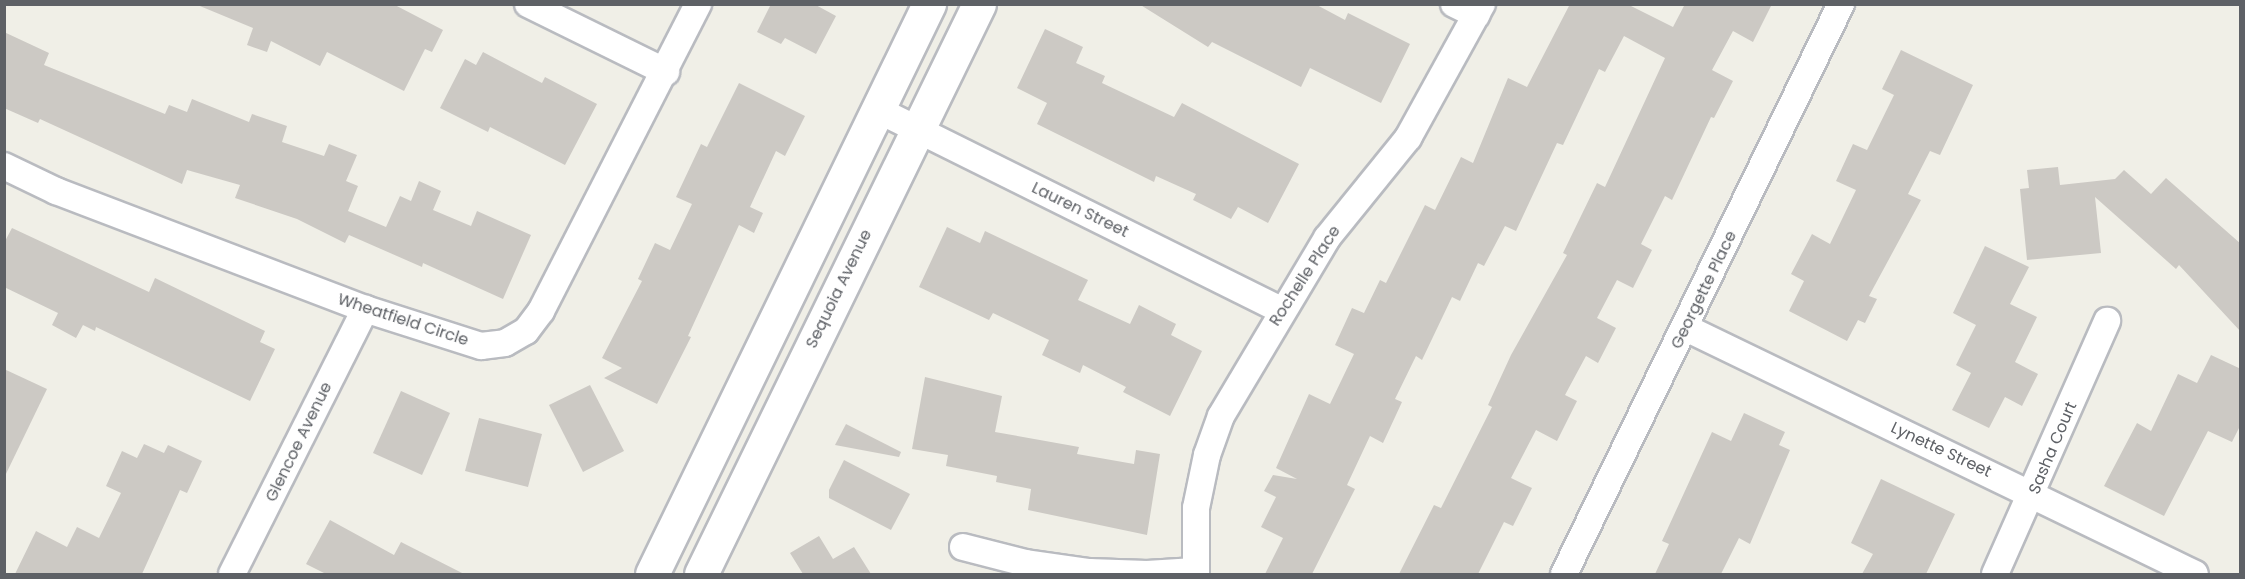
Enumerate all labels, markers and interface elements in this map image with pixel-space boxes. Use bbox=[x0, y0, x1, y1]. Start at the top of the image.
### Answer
street label: Lauren Street bbox=[1029, 178, 1131, 242]
street label: Rochelle Place bbox=[1265, 222, 1345, 330]
street label: Sequoia Avenue bbox=[802, 226, 876, 352]
street label: Georgette Place bbox=[1667, 228, 1741, 352]
street label: Wheatfield Circle bbox=[335, 290, 471, 350]
street label: Glencoe Avenue bbox=[262, 379, 336, 505]
street label: Sasha Court bbox=[2025, 399, 2081, 497]
street label: Lynette Street bbox=[1888, 418, 1994, 482]

